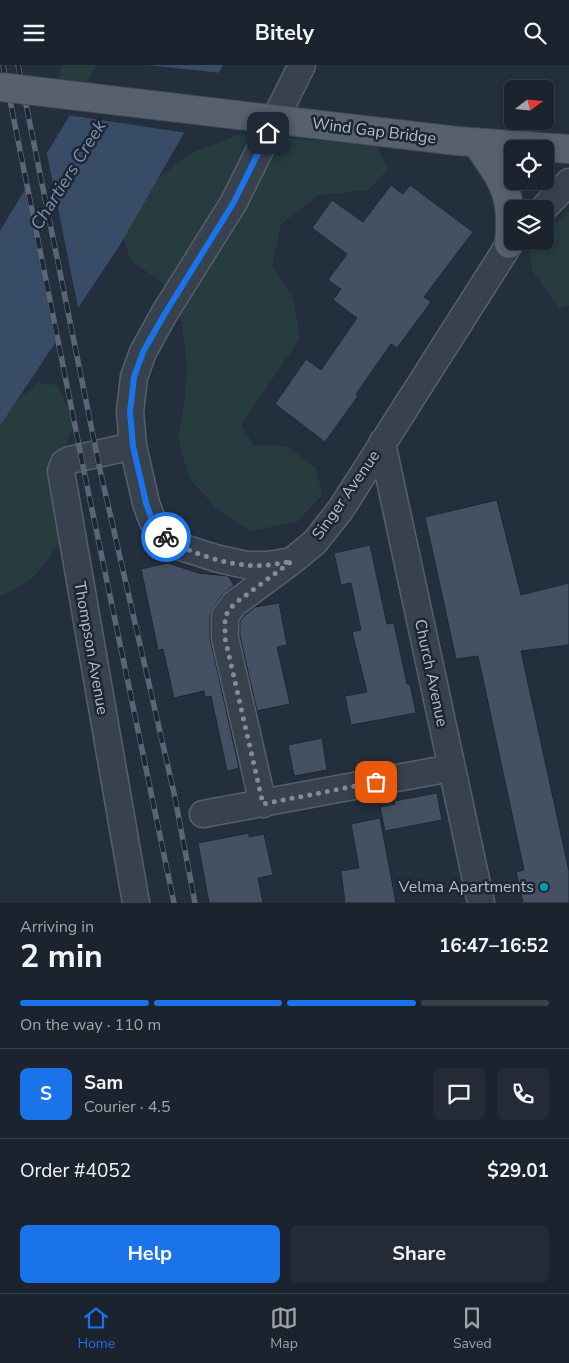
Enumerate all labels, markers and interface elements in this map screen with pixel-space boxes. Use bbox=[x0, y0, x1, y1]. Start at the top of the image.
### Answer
text: Bitely bbox=[255, 18, 314, 48]
icon: menu bbox=[20, 19, 48, 47]
icon: search bbox=[521, 19, 549, 47]
north arrow bbox=[504, 80, 554, 130]
map controls bbox=[504, 80, 554, 250]
pin bbox=[247, 112, 289, 154]
street label: Wind Gap Bridge bbox=[311, 112, 437, 150]
water label: Chartiers Creek bbox=[25, 115, 112, 234]
icon: home bbox=[254, 119, 282, 147]
button: locate bbox=[504, 140, 554, 190]
button: layers bbox=[504, 200, 554, 250]
street label: Singer Avenue bbox=[307, 446, 385, 544]
courier bbox=[141, 512, 191, 562]
icon: bike bbox=[152, 523, 180, 551]
street label: Thompson Avenue bbox=[68, 580, 114, 716]
street label: Church Avenue bbox=[409, 617, 453, 729]
pin bbox=[355, 761, 397, 803]
icon: bag bbox=[362, 768, 390, 796]
place label: Velma Apartments bbox=[398, 876, 534, 898]
marker: Velma Apartments bbox=[538, 881, 550, 893]
text: Arriving in bbox=[20, 916, 94, 938]
text: 16:47–16:52 bbox=[439, 933, 549, 959]
text: 2 min bbox=[20, 935, 103, 978]
text: On the way · 110 m bbox=[20, 1014, 161, 1036]
button: chat bbox=[433, 1068, 485, 1120]
button: phone bbox=[497, 1068, 549, 1120]
text: Sam bbox=[84, 1070, 123, 1096]
text: S bbox=[40, 1081, 52, 1107]
text: Courier · 4.5 bbox=[84, 1096, 170, 1118]
text: Order #4052 bbox=[20, 1158, 131, 1184]
text: $29.01 bbox=[487, 1158, 549, 1184]
button: Help bbox=[20, 1225, 280, 1283]
button: Share bbox=[290, 1225, 549, 1283]
tab: Home bbox=[77, 1304, 115, 1353]
tab: Map bbox=[270, 1304, 298, 1353]
tab: Saved bbox=[453, 1304, 492, 1353]

